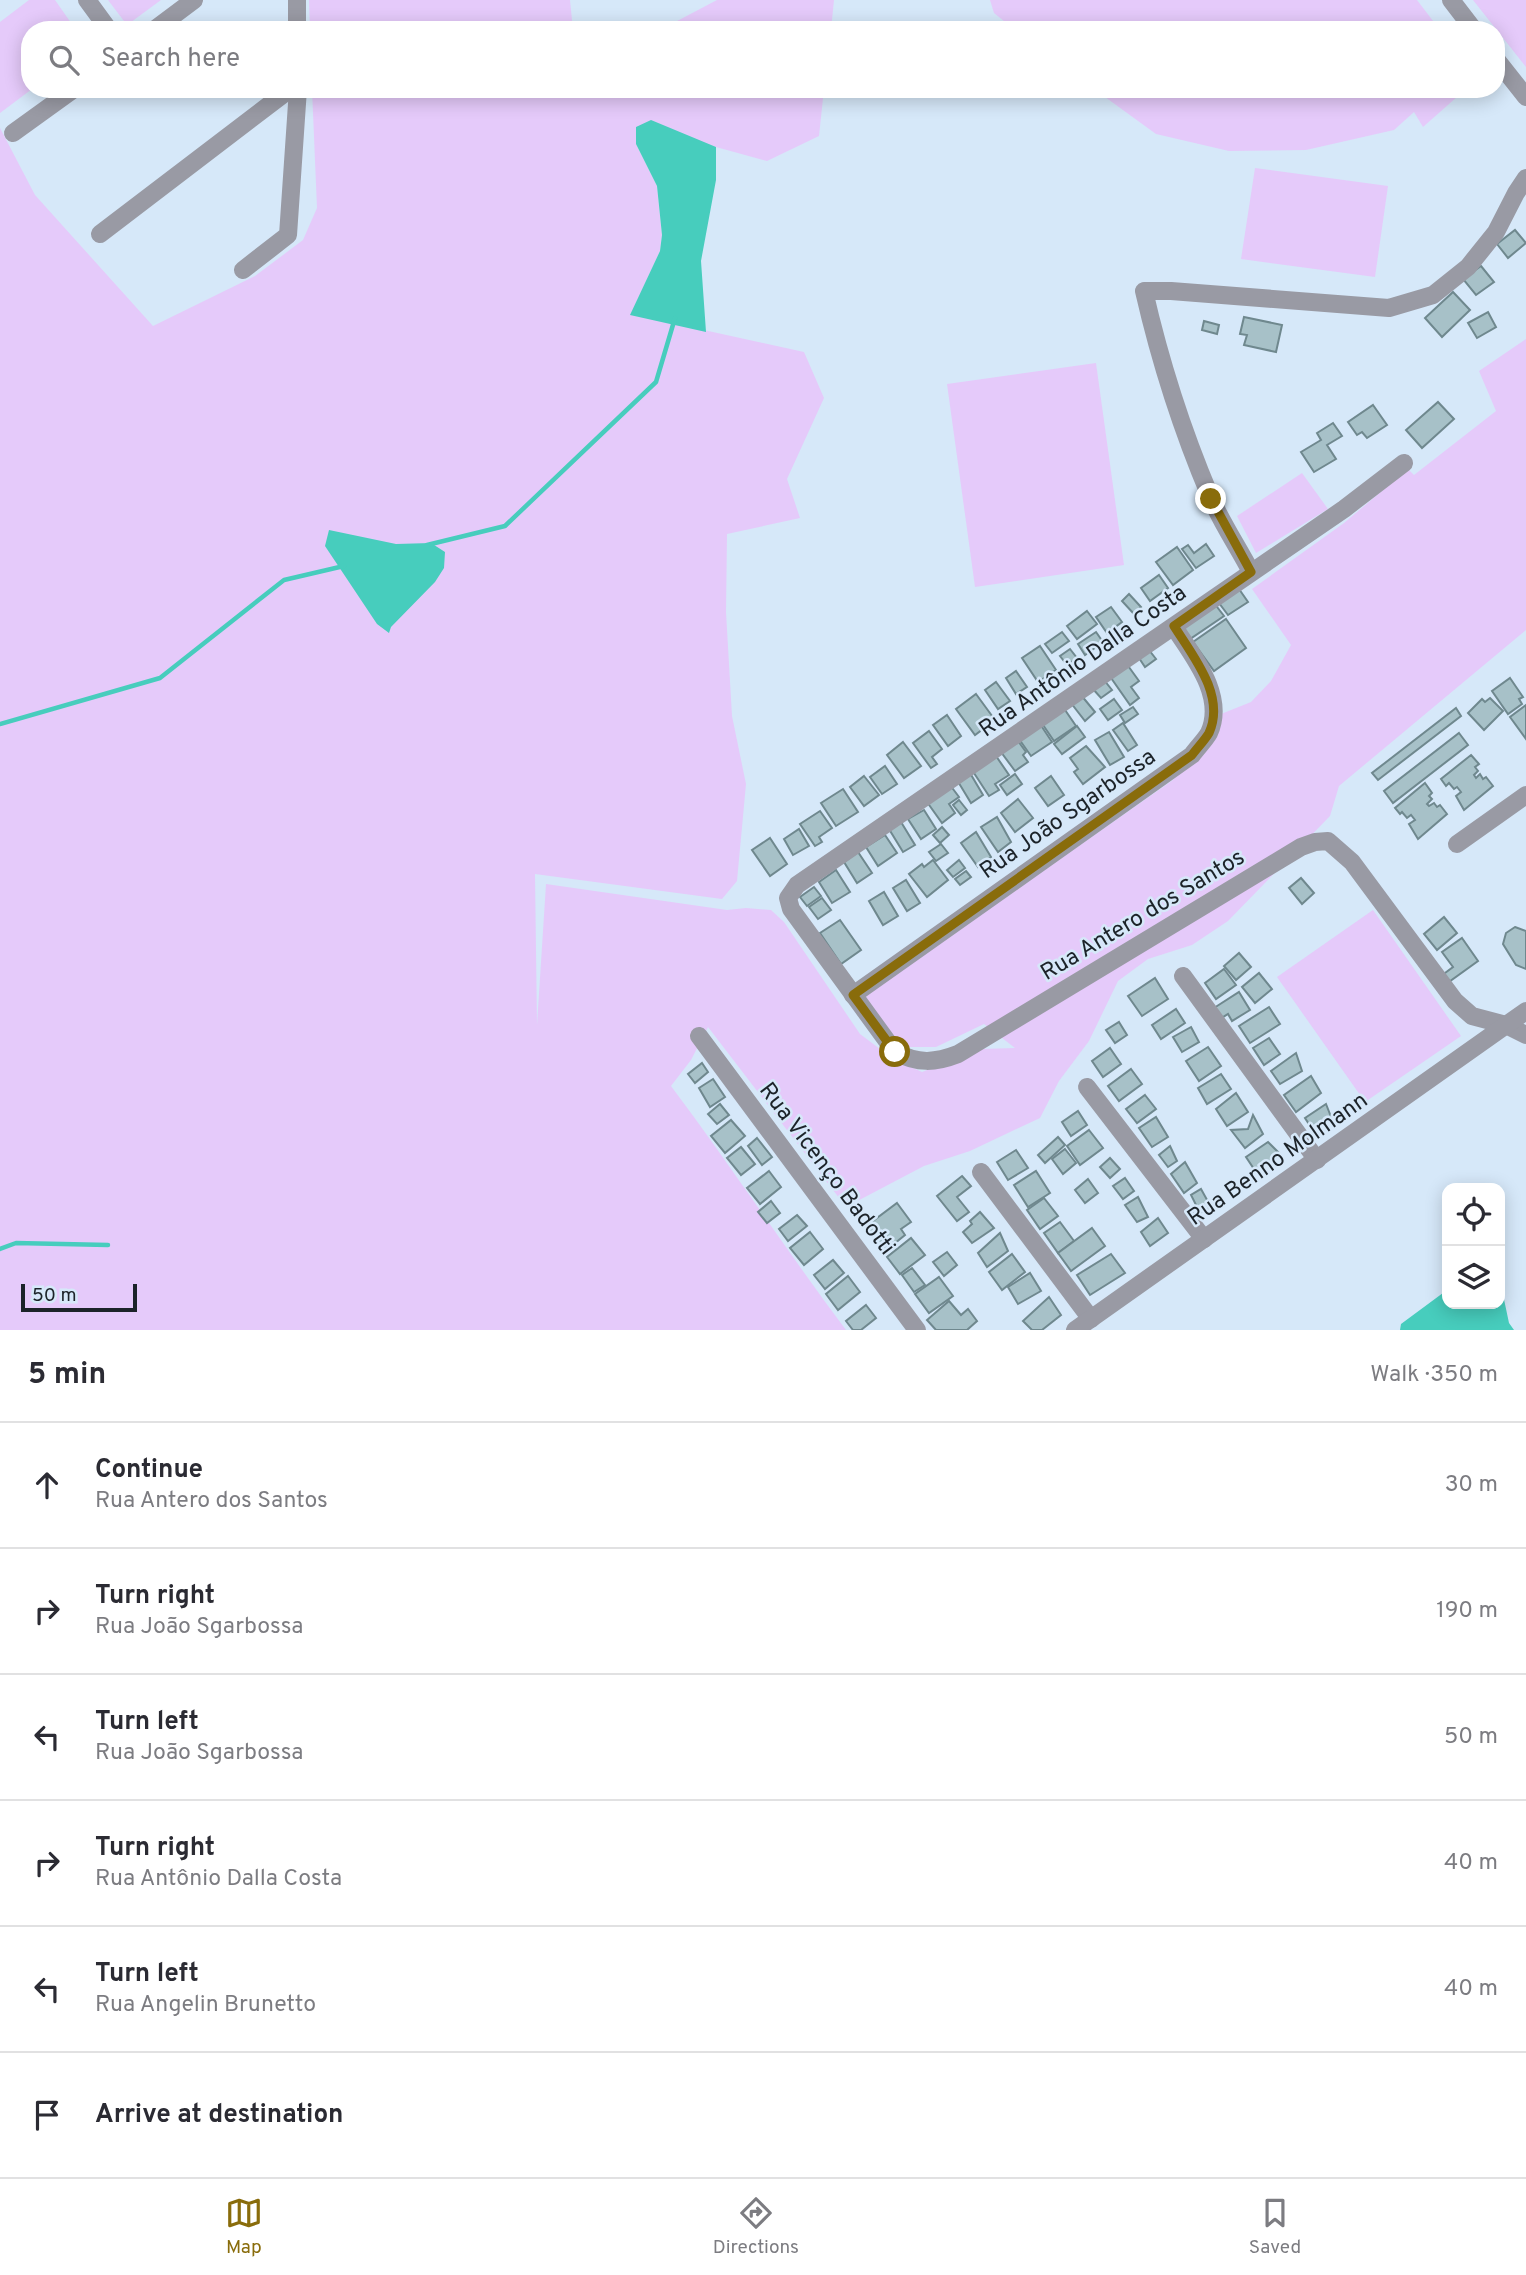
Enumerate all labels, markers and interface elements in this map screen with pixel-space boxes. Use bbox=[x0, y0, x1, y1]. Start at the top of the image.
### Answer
search box bbox=[21, 21, 1505, 98]
icon: search bbox=[45, 41, 83, 79]
text: Search here bbox=[101, 43, 240, 76]
route end bbox=[1195, 483, 1226, 514]
street label: Rua Antônio Dalla Costa bbox=[974, 579, 1193, 745]
street label: Rua João Sgarbossa bbox=[975, 743, 1162, 887]
street label: Rua Antero dos Santos bbox=[1036, 844, 1251, 989]
route start bbox=[879, 1036, 910, 1067]
street label: Rua Vicenço Badotti bbox=[752, 1077, 900, 1262]
street label: Rua Benno Molmann bbox=[1183, 1087, 1374, 1233]
map controls bbox=[1442, 1183, 1505, 1309]
button: locate bbox=[1442, 1183, 1505, 1246]
button: layers bbox=[1442, 1246, 1505, 1309]
scale bar bbox=[21, 1281, 136, 1313]
text: 50 m bbox=[32, 1284, 77, 1308]
text: 5 min bbox=[28, 1357, 106, 1394]
text: Walk · 350 m bbox=[1370, 1361, 1498, 1390]
text: Continue bbox=[95, 1454, 203, 1487]
icon: ahead bbox=[28, 1466, 66, 1504]
text: 30 m bbox=[1445, 1471, 1498, 1500]
text: Rua Antero dos Santos bbox=[95, 1487, 328, 1516]
text: Turn right bbox=[95, 1580, 215, 1613]
icon: right bbox=[28, 1592, 66, 1630]
text: 190 m bbox=[1436, 1597, 1498, 1626]
text: Rua João Sgarbossa bbox=[95, 1613, 303, 1642]
text: Turn left bbox=[95, 1706, 199, 1739]
icon: left bbox=[28, 1718, 66, 1756]
text: 50 m bbox=[1444, 1723, 1498, 1752]
text: Rua João Sgarbossa bbox=[95, 1739, 303, 1768]
text: Turn right bbox=[95, 1832, 215, 1865]
icon: right bbox=[28, 1844, 66, 1882]
text: 40 m bbox=[1444, 1849, 1498, 1878]
text: Rua Antônio Dalla Costa bbox=[95, 1865, 342, 1894]
text: Turn left bbox=[95, 1958, 199, 1991]
icon: left bbox=[28, 1970, 66, 2008]
text: 40 m bbox=[1444, 1975, 1498, 2004]
text: Rua Angelin Brunetto bbox=[95, 1991, 316, 2020]
icon: arrive bbox=[28, 2096, 66, 2134]
text: Arrive at destination bbox=[95, 2099, 343, 2132]
tab: Map bbox=[225, 2194, 263, 2260]
tab: Directions bbox=[713, 2194, 799, 2260]
tab: Saved bbox=[1249, 2194, 1301, 2260]

